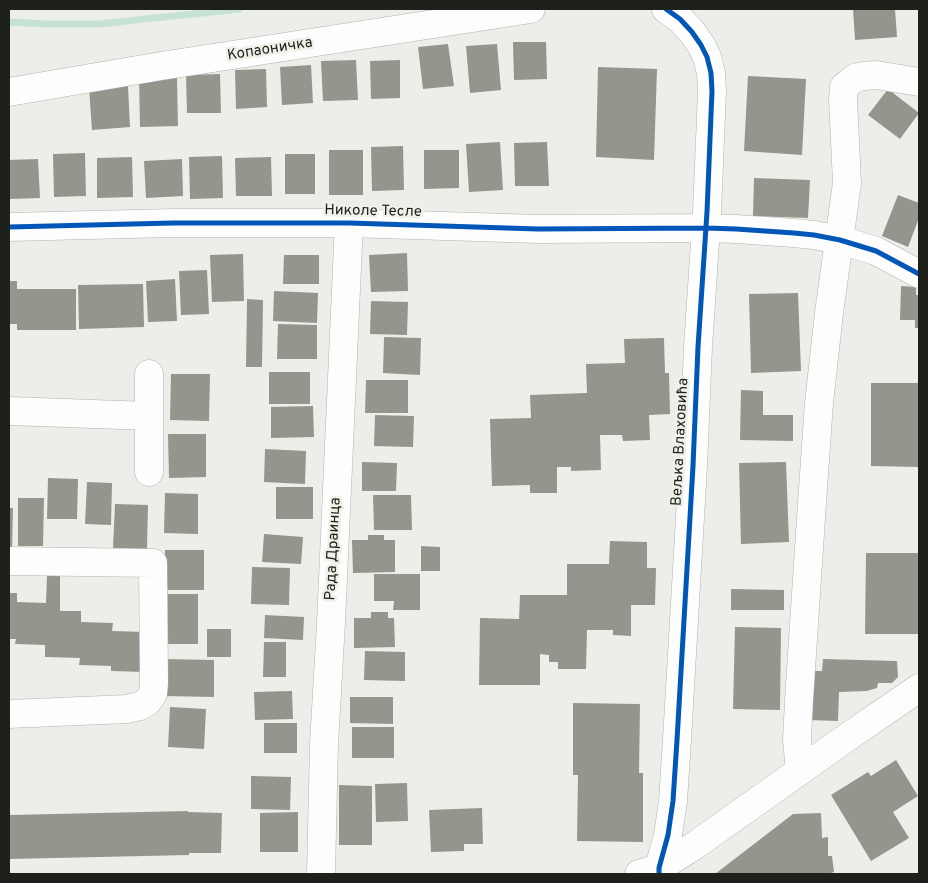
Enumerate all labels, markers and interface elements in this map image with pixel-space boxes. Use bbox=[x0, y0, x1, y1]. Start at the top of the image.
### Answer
street label: Копаоничка bbox=[226, 34, 314, 66]
street label: Николе Тесле bbox=[324, 202, 422, 222]
street label: Вељка Влаховића bbox=[669, 378, 693, 506]
street label: Рада Драинца bbox=[322, 497, 346, 601]

